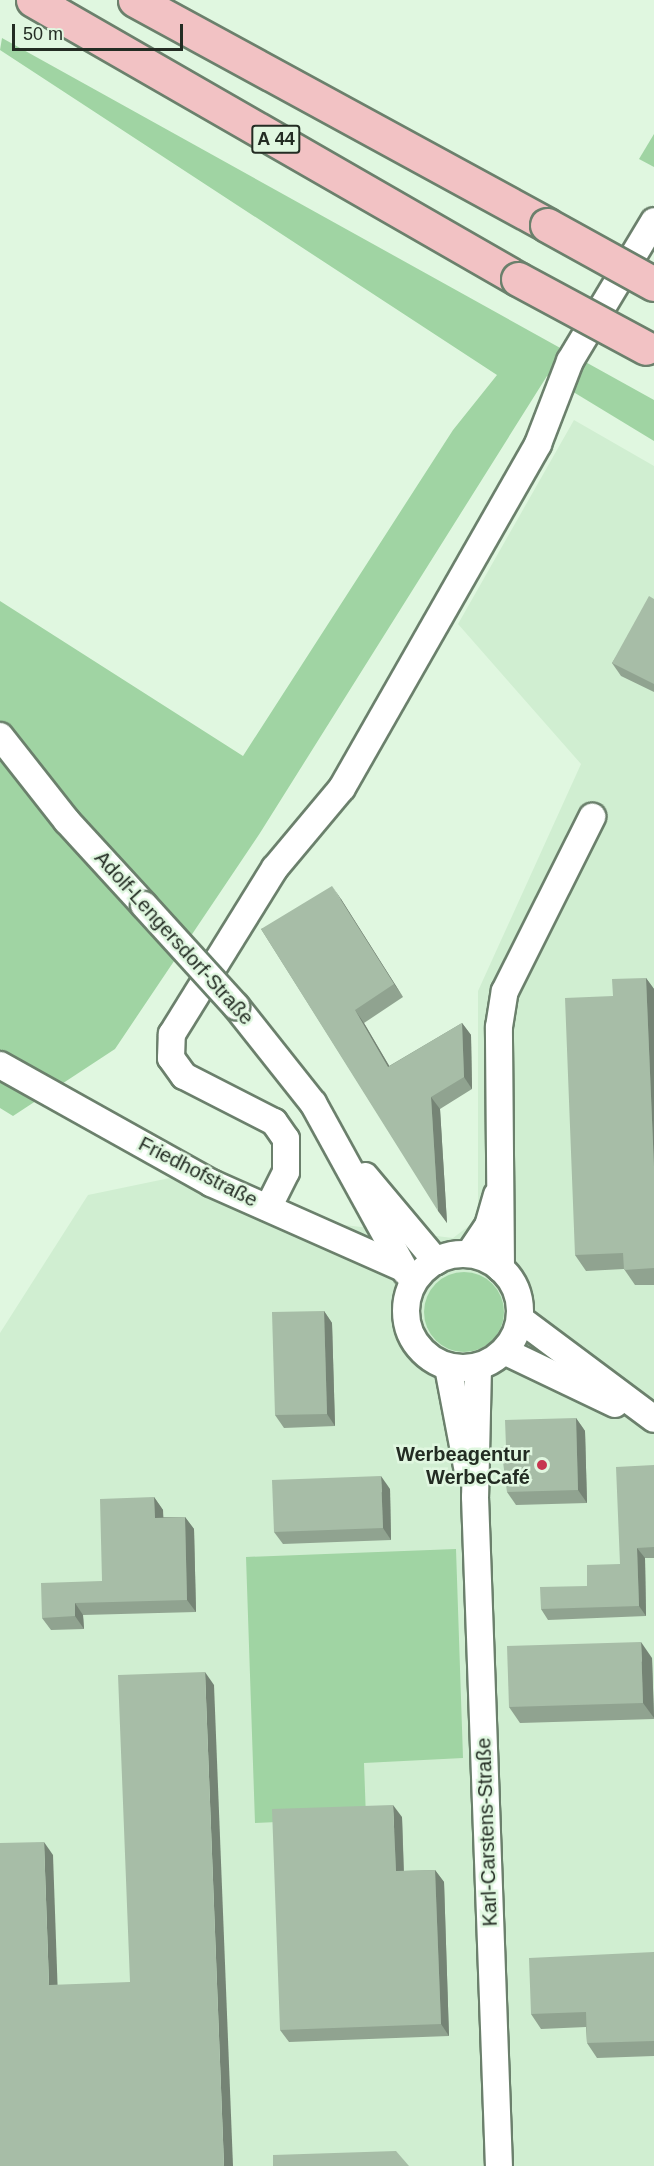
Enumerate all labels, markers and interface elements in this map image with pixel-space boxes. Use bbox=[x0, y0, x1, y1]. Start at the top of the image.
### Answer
scale bar bbox=[15, 12, 186, 50]
text: 50 m bbox=[23, 24, 63, 44]
road number: A 44 bbox=[250, 124, 302, 154]
street label: Adolf-Lengersdorf-Straße bbox=[90, 846, 258, 1030]
street label: Friedhofstraße bbox=[135, 1132, 261, 1212]
place label: Werbeagentur WerbeCafé bbox=[396, 1442, 530, 1489]
marker: Werbeagentur WerbeCafé bbox=[535, 1458, 549, 1472]
street label: Karl-Carstens-Straße bbox=[472, 1737, 502, 1927]

